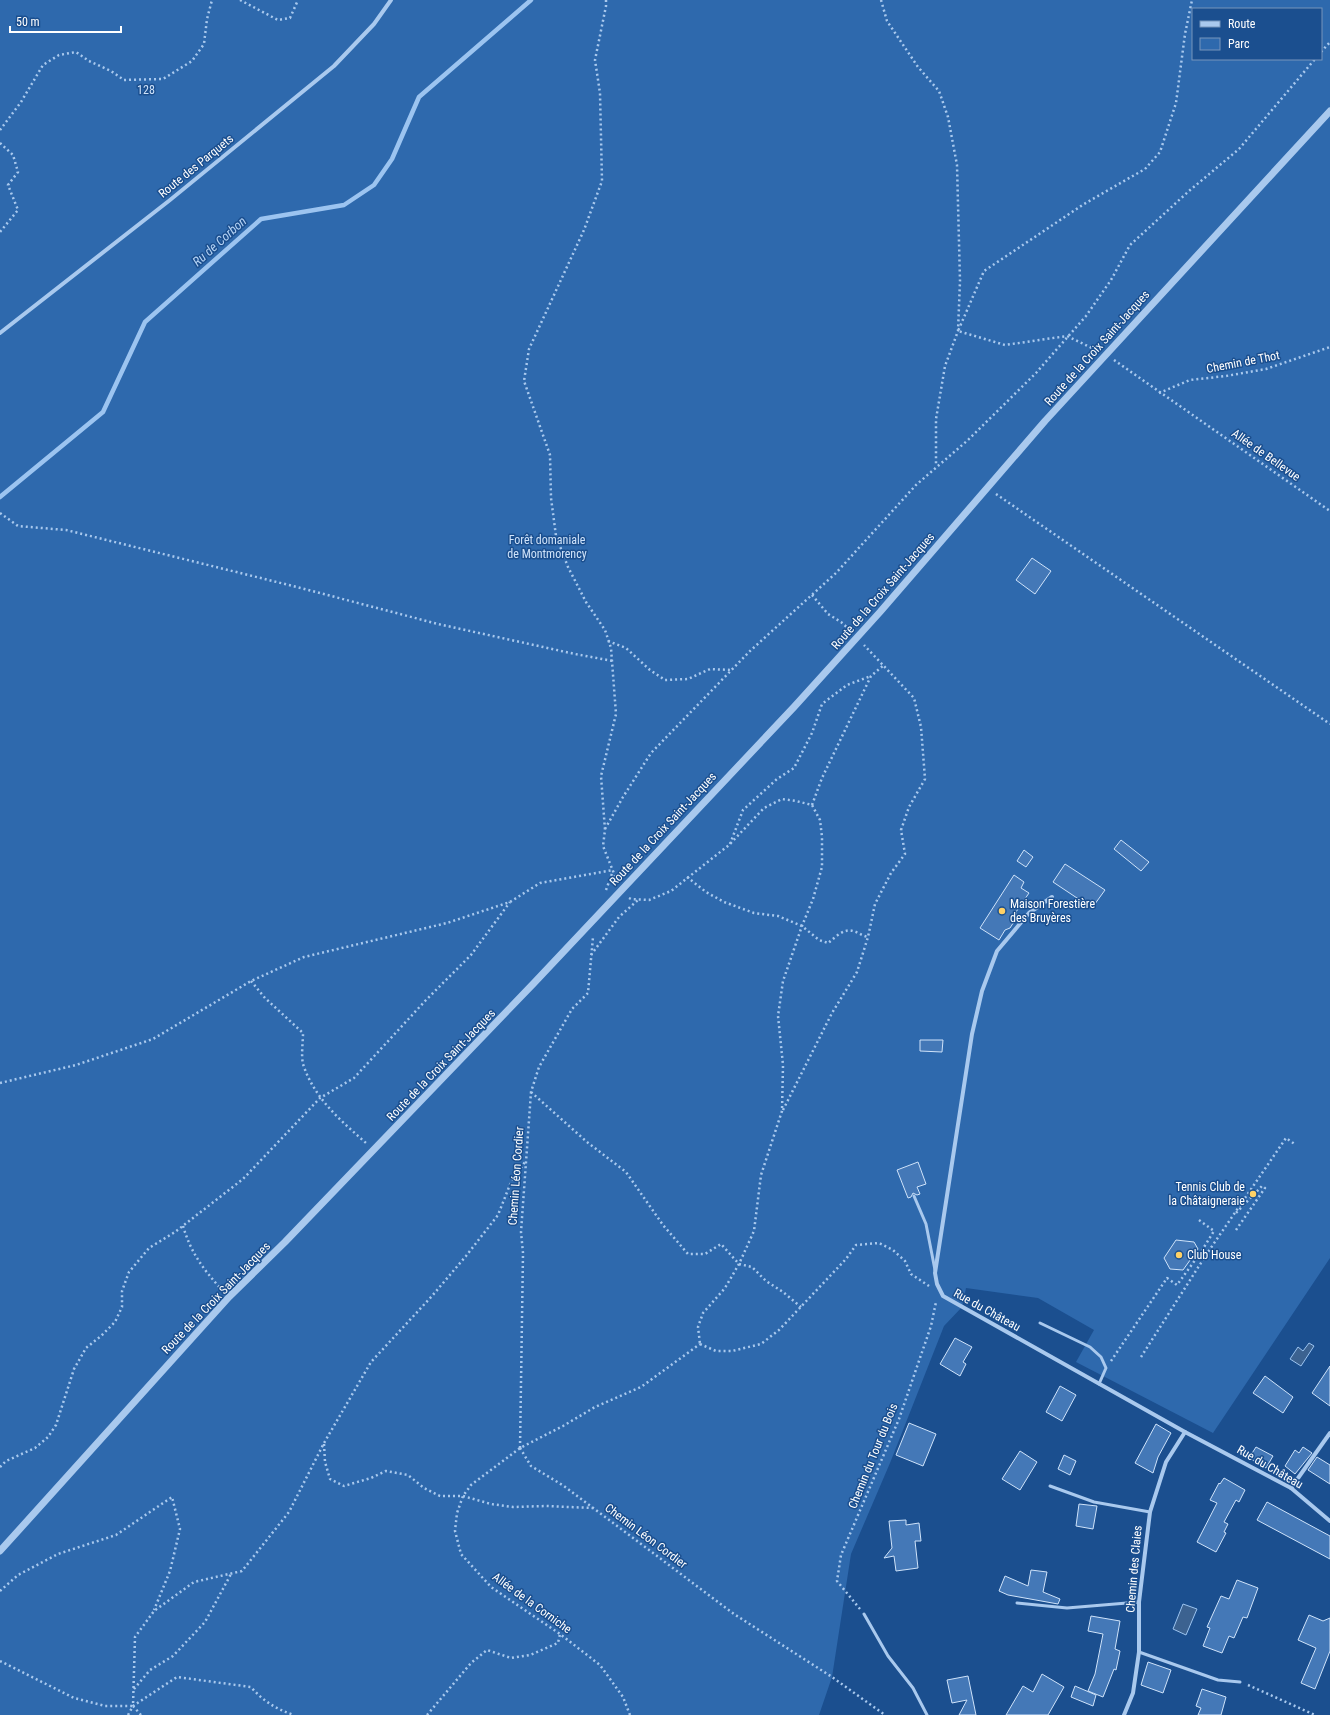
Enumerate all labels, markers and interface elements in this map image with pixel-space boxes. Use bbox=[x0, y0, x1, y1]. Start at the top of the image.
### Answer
scale bar bbox=[10, 8, 121, 34]
legend bbox=[1192, 8, 1322, 60]
text: 50 m bbox=[16, 15, 40, 29]
text: Route bbox=[1228, 17, 1256, 31]
text: Parc bbox=[1228, 37, 1250, 51]
park label: 128 bbox=[137, 83, 155, 97]
street label: Route des Parquets bbox=[156, 132, 236, 200]
water label: Ru de Corbon bbox=[189, 213, 249, 269]
street label: Route de la Croix Saint-Jacques bbox=[1042, 288, 1152, 408]
street label: Chemin de Thot bbox=[1205, 348, 1281, 376]
street label: Allée de Bellevue bbox=[1229, 426, 1303, 484]
street label: Route de la Croix Saint-Jacques bbox=[829, 530, 937, 652]
park label: Forêt domaniale de Montmorency bbox=[507, 533, 587, 561]
street label: Route de la Croix Saint-Jacques bbox=[607, 769, 719, 889]
place label: Maison Forestière des Bruyères bbox=[1010, 897, 1095, 925]
marker: Maison Forestière des Bruyères bbox=[997, 906, 1007, 916]
street label: Route de la Croix Saint-Jacques bbox=[384, 1006, 498, 1124]
street label: Chemin Léon Cordier bbox=[506, 1126, 526, 1226]
place label: Tennis Club de la Châtaigneraie bbox=[1168, 1180, 1245, 1208]
marker: Tennis Club de la Châtaigneraie bbox=[1248, 1189, 1258, 1199]
street label: Route de la Croix Saint-Jacques bbox=[159, 1239, 273, 1357]
place label: Club House bbox=[1187, 1248, 1242, 1262]
marker: Club House bbox=[1174, 1250, 1184, 1260]
street label: Rue du Château bbox=[951, 1286, 1023, 1334]
street label: Chemin du Tour du Bois bbox=[846, 1401, 900, 1511]
street label: Rue du Château bbox=[1234, 1442, 1306, 1492]
street label: Chemin Léon Cordier bbox=[602, 1501, 690, 1572]
street label: Chemin des Claies bbox=[1123, 1525, 1145, 1613]
street label: Allée de la Corniche bbox=[490, 1570, 574, 1637]

